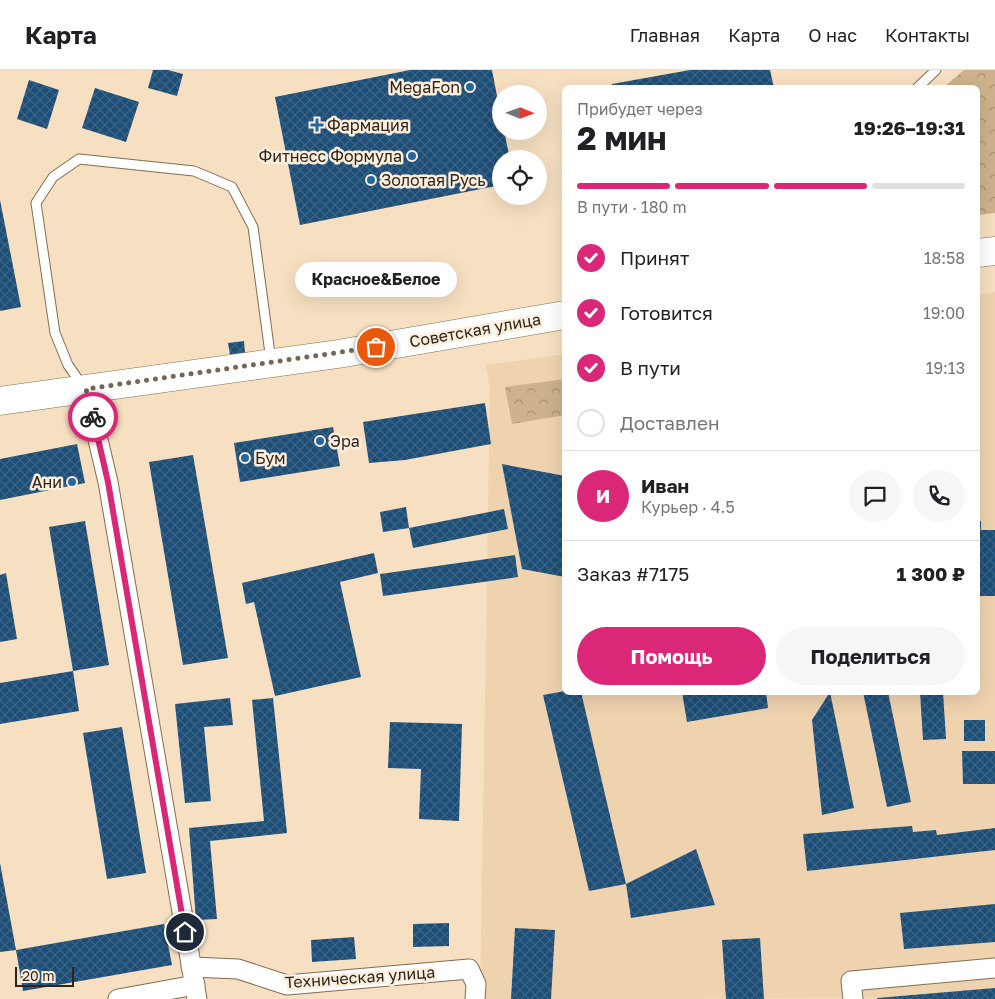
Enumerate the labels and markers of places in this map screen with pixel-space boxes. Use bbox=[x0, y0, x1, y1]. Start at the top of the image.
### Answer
place label: MegaFon bbox=[389, 77, 460, 97]
marker: MegaFon bbox=[464, 81, 476, 93]
place label: Фармация bbox=[327, 115, 409, 135]
marker: Фармация bbox=[311, 119, 323, 131]
place label: Фитнесс Формула bbox=[258, 146, 402, 166]
marker: Фитнесс Формула bbox=[406, 150, 418, 162]
place label: Золотая Русь bbox=[381, 170, 486, 190]
marker: Золотая Русь bbox=[365, 174, 377, 186]
callout: Красное&Белое bbox=[295, 262, 457, 297]
pin bbox=[355, 326, 397, 368]
place label: Эра bbox=[330, 431, 360, 451]
marker: Эра bbox=[314, 435, 326, 447]
place label: Бум bbox=[255, 448, 286, 468]
marker: Бум bbox=[239, 452, 251, 464]
place label: Ани bbox=[32, 472, 62, 492]
marker: Ани bbox=[66, 476, 78, 488]
pin bbox=[164, 911, 206, 953]

